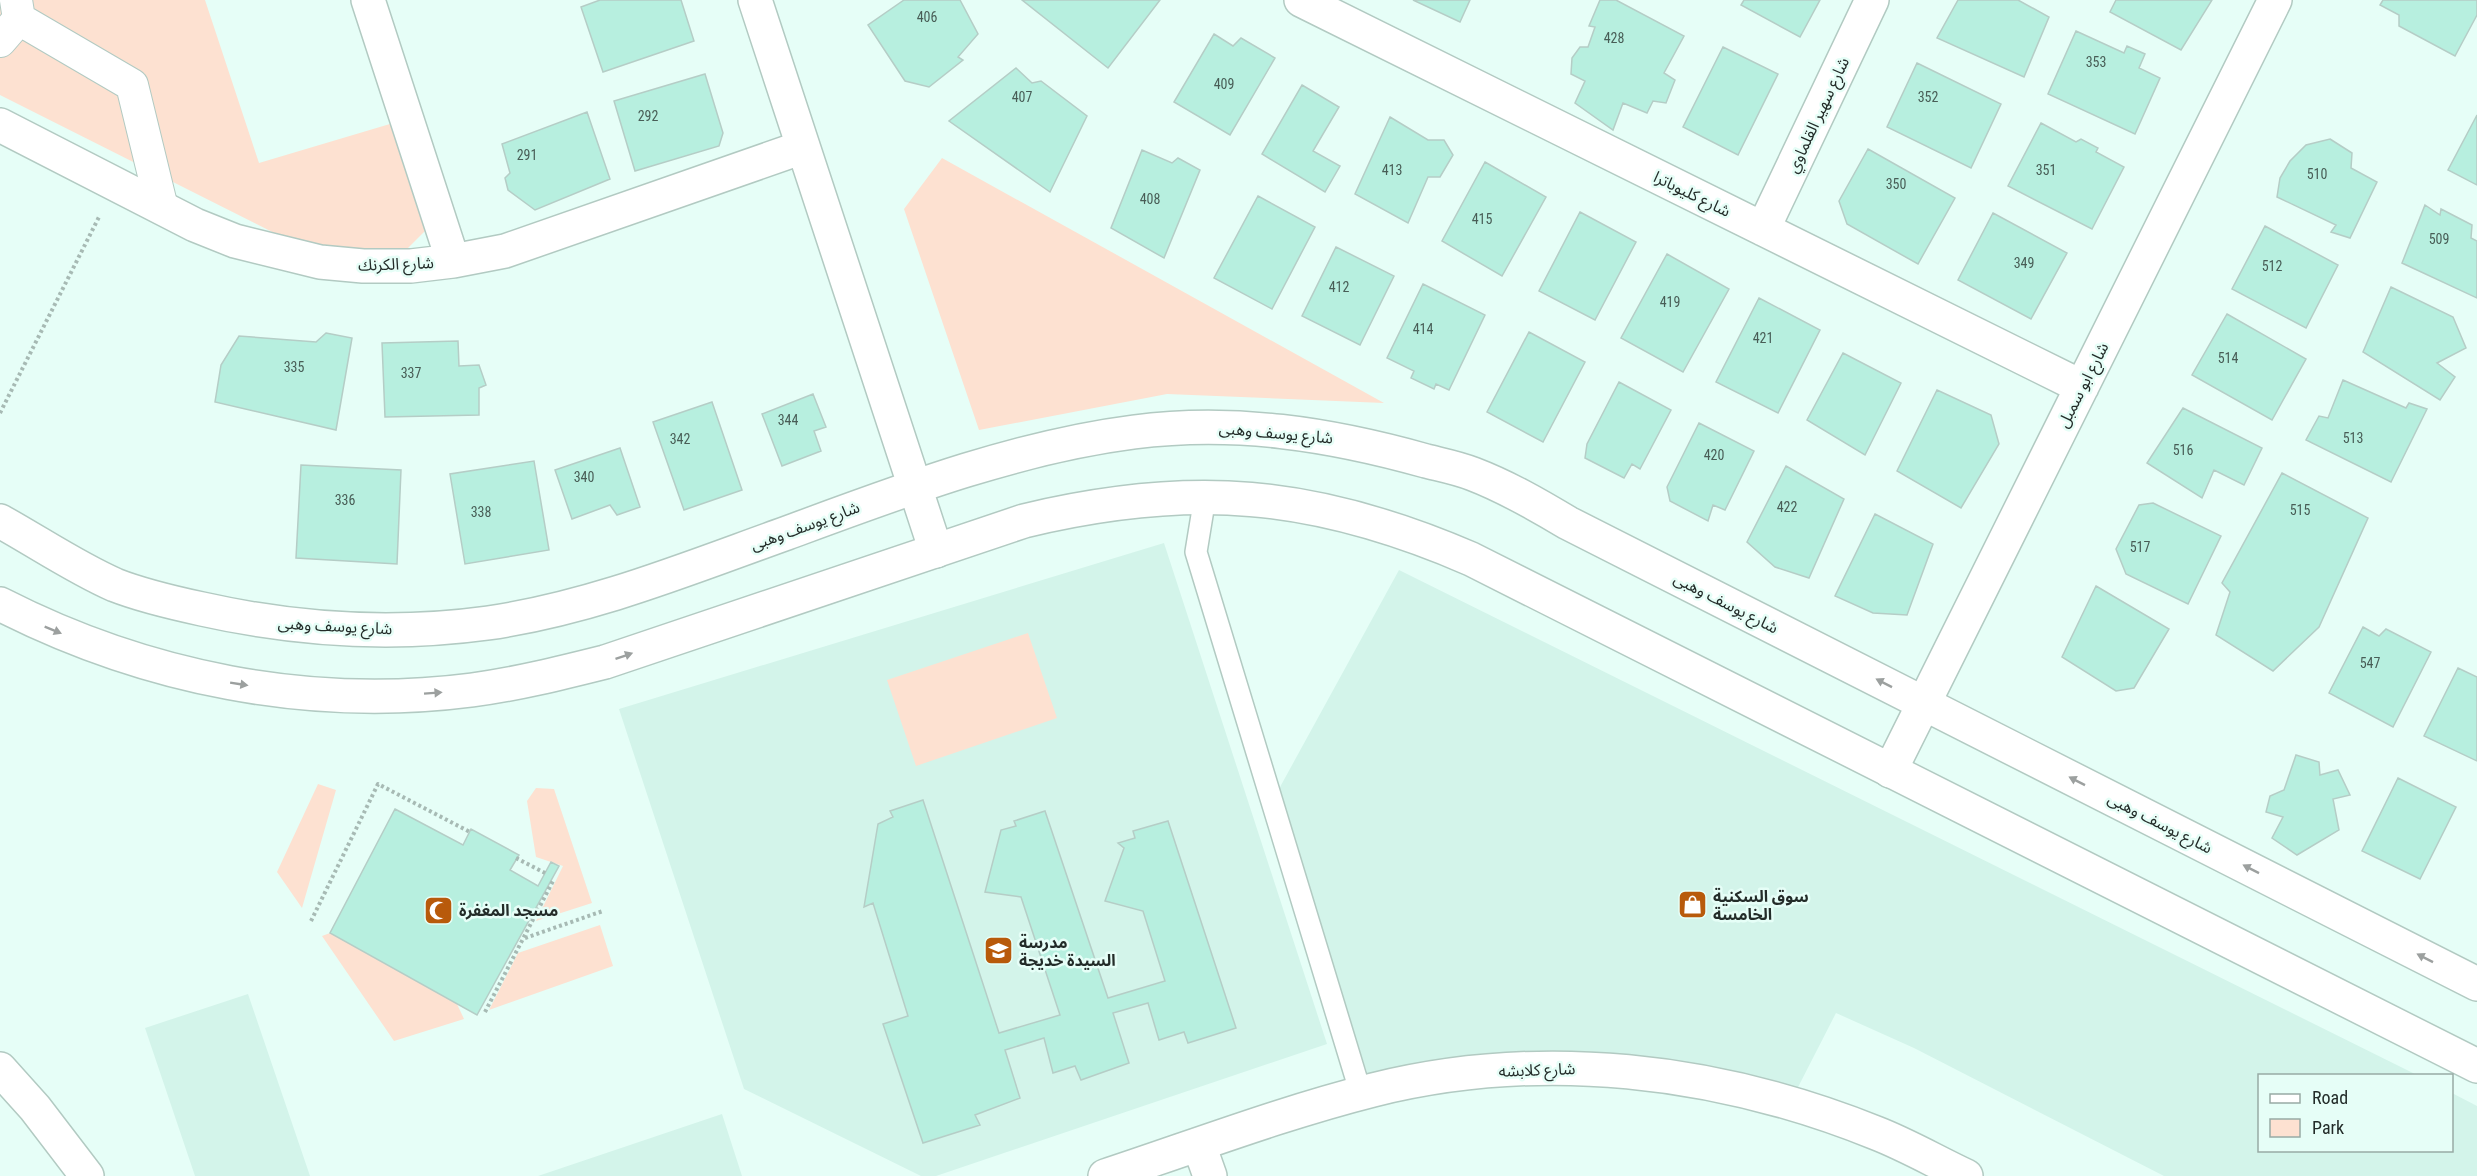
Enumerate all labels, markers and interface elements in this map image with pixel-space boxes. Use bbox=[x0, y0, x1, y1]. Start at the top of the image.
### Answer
house number: 406 bbox=[917, 9, 937, 25]
house number: 428 bbox=[1604, 30, 1624, 46]
street label: شارع سهير القلماوي bbox=[1783, 54, 1856, 177]
house number: 353 bbox=[2086, 54, 2106, 70]
house number: 409 bbox=[1214, 76, 1234, 92]
house number: 407 bbox=[1012, 89, 1032, 105]
house number: 352 bbox=[1918, 89, 1938, 105]
house number: 292 bbox=[638, 108, 658, 124]
house number: 291 bbox=[517, 147, 537, 163]
house number: 413 bbox=[1382, 162, 1402, 178]
house number: 351 bbox=[2036, 162, 2056, 178]
house number: 510 bbox=[2307, 166, 2327, 182]
street label: شارع كليوباترا bbox=[1649, 167, 1734, 223]
house number: 350 bbox=[1886, 176, 1906, 192]
house number: 408 bbox=[1140, 191, 1160, 207]
house number: 415 bbox=[1472, 211, 1492, 227]
house number: 509 bbox=[2429, 231, 2449, 247]
street label: شارع الكرنك bbox=[358, 253, 434, 278]
house number: 349 bbox=[2014, 255, 2034, 271]
house number: 512 bbox=[2262, 258, 2282, 274]
house number: 412 bbox=[1329, 279, 1349, 295]
house number: 419 bbox=[1660, 294, 1680, 310]
house number: 414 bbox=[1413, 321, 1433, 337]
house number: 421 bbox=[1753, 330, 1773, 346]
street label: شارع ابو سمبل bbox=[2053, 339, 2115, 432]
house number: 514 bbox=[2218, 350, 2238, 366]
house number: 335 bbox=[284, 359, 304, 375]
house number: 337 bbox=[401, 365, 421, 381]
house number: 344 bbox=[778, 412, 798, 428]
street label: شارع يوسف وهبى bbox=[1218, 419, 1334, 450]
house number: 513 bbox=[2343, 430, 2363, 446]
house number: 342 bbox=[670, 431, 690, 447]
house number: 516 bbox=[2173, 442, 2193, 458]
house number: 420 bbox=[1704, 447, 1724, 463]
house number: 340 bbox=[574, 469, 594, 485]
house number: 336 bbox=[335, 492, 355, 508]
street label: شارع يوسف وهبى bbox=[748, 497, 863, 557]
house number: 422 bbox=[1777, 499, 1797, 515]
house number: 515 bbox=[2290, 502, 2310, 518]
house number: 338 bbox=[471, 504, 491, 520]
house number: 517 bbox=[2130, 539, 2150, 555]
street label: شارع يوسف وهبى bbox=[1669, 569, 1781, 640]
street label: شارع يوسف وهبى bbox=[277, 614, 393, 641]
one-way arrow bbox=[44, 625, 62, 635]
one-way arrow bbox=[615, 650, 633, 660]
house number: 547 bbox=[2360, 655, 2380, 671]
one-way arrow bbox=[1876, 679, 1893, 688]
one-way arrow bbox=[230, 680, 249, 689]
one-way arrow bbox=[424, 688, 443, 698]
one-way arrow bbox=[2068, 776, 2085, 786]
street label: شارع يوسف وهبى bbox=[2103, 789, 2215, 860]
one-way arrow bbox=[2242, 865, 2260, 875]
place label: سوق السكنية الخامسة bbox=[1713, 887, 1809, 924]
shop icon: سوق السكنية الخامسة bbox=[1676, 889, 1708, 921]
mosque icon: مسجد المغفرة bbox=[422, 894, 454, 926]
place label: مسجد المغفرة bbox=[459, 901, 558, 920]
place label: مدرسة السيدة خديجة bbox=[1019, 933, 1116, 970]
school or university icon: مدرسة السيدة خديجة bbox=[982, 935, 1014, 967]
one-way arrow bbox=[2416, 953, 2433, 962]
street label: شارع كلابشه bbox=[1498, 1059, 1576, 1084]
legend bbox=[2258, 1074, 2453, 1152]
text: Road bbox=[2312, 1087, 2348, 1108]
text: Park bbox=[2312, 1117, 2344, 1138]

